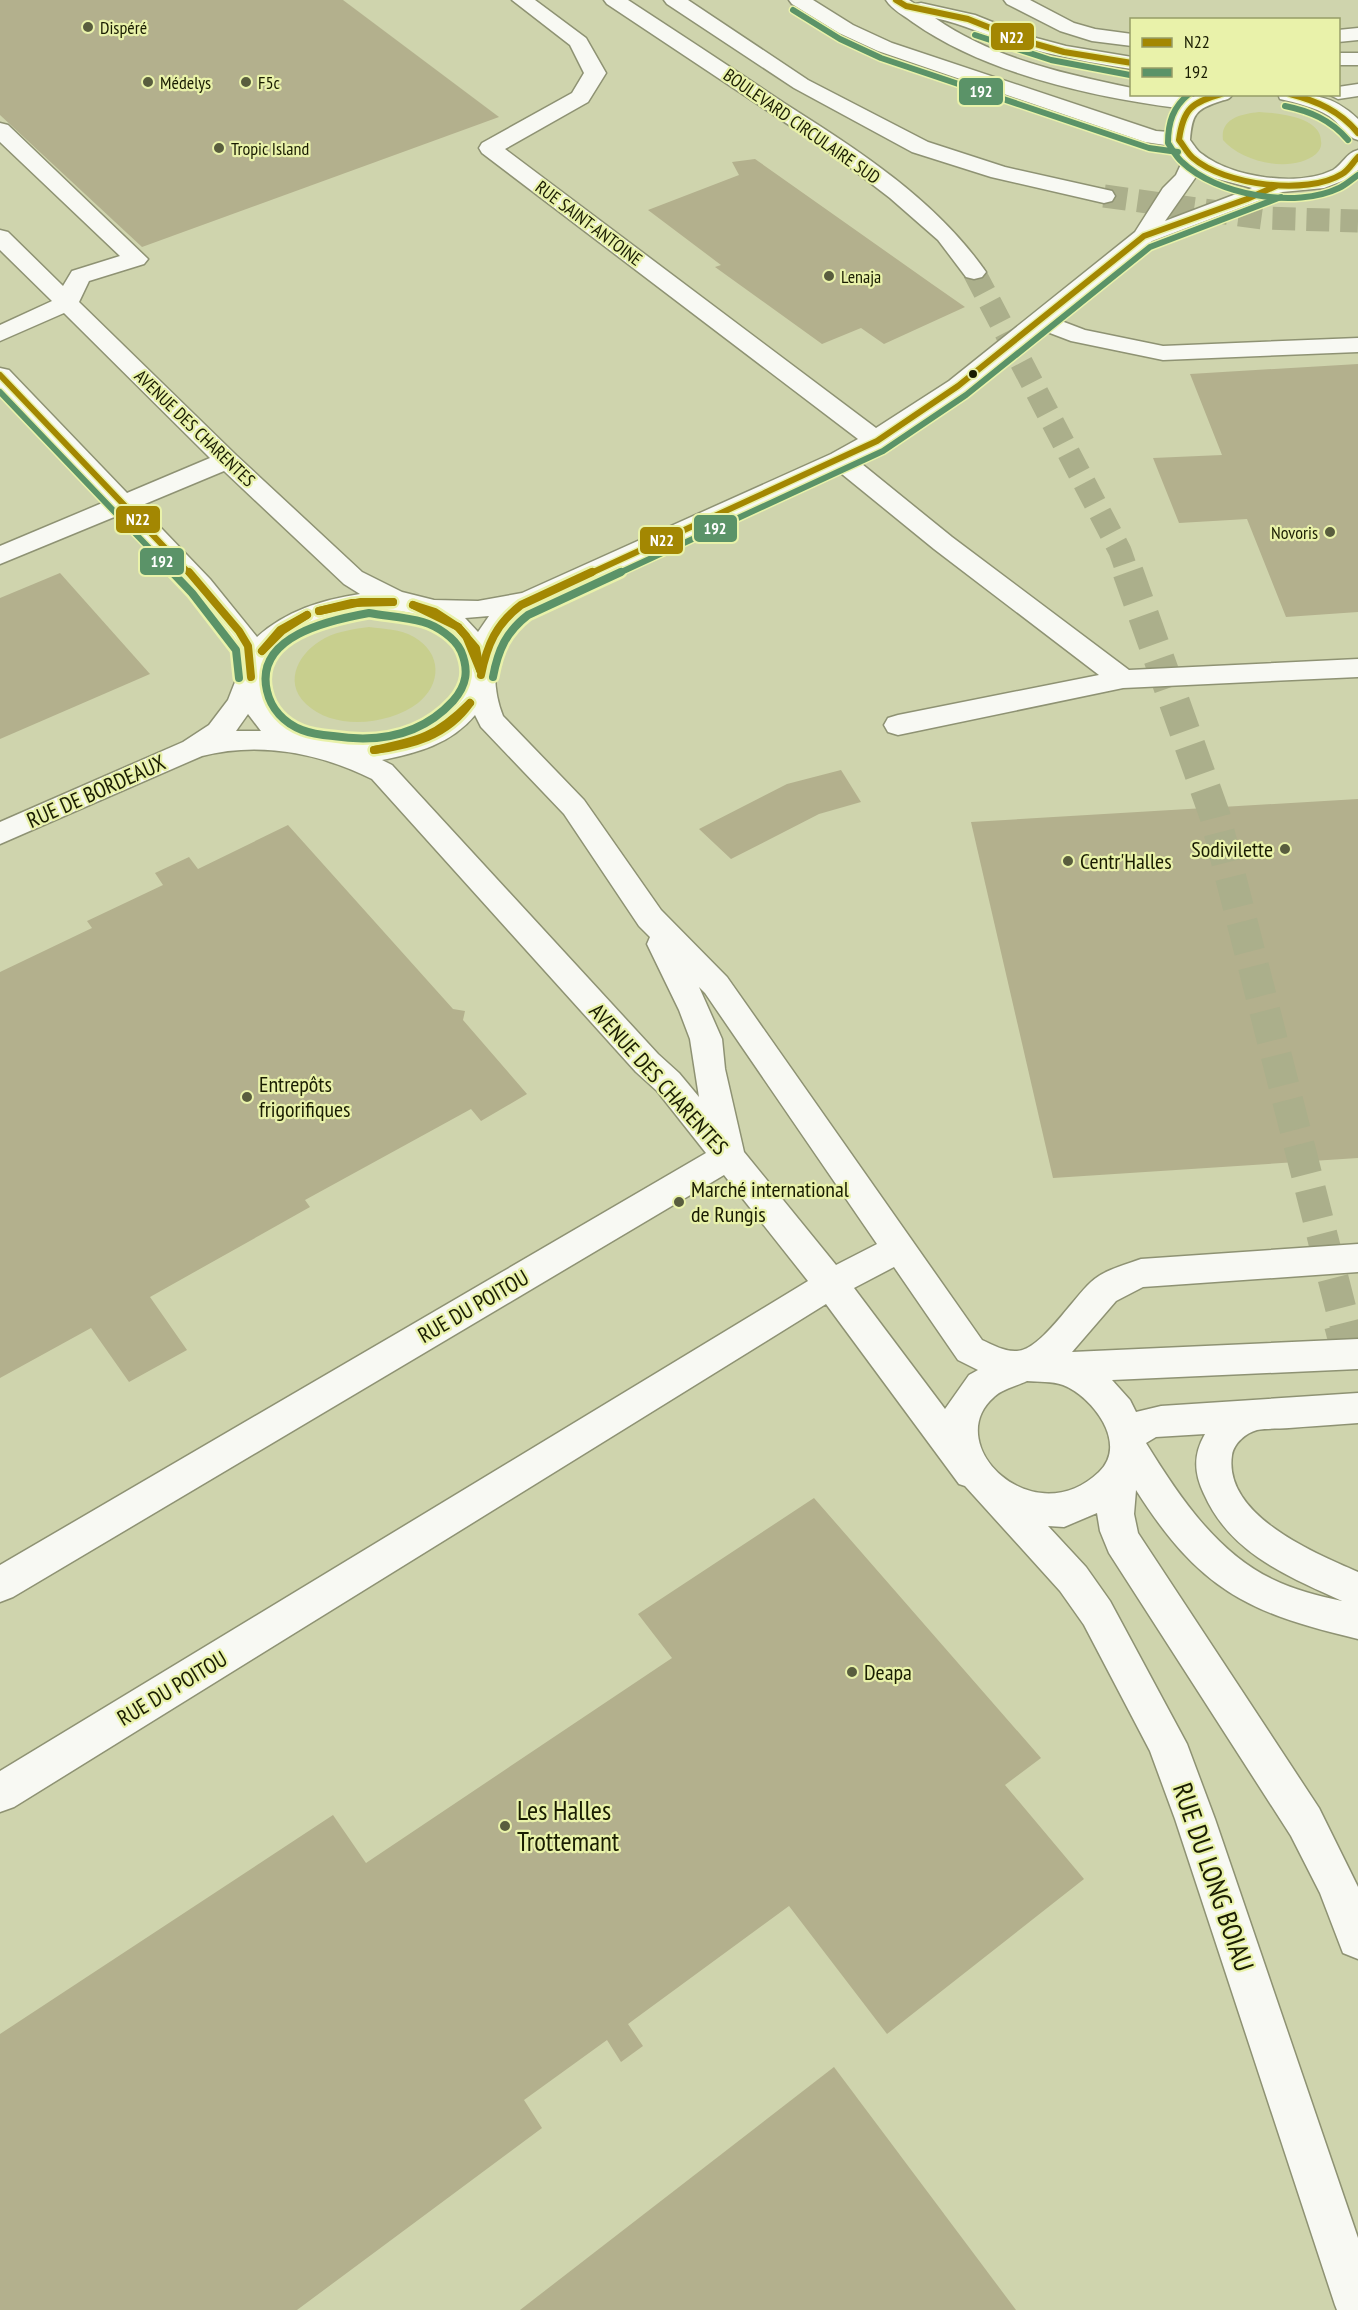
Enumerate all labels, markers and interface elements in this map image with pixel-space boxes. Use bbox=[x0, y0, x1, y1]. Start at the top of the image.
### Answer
place label: Dispéré bbox=[100, 16, 147, 39]
legend bbox=[1130, 18, 1340, 96]
marker: Dispéré bbox=[81, 20, 95, 34]
line badge: N22 bbox=[990, 22, 1035, 51]
text: N22 bbox=[1000, 27, 1024, 47]
text: N22 bbox=[1184, 30, 1210, 53]
text: 192 bbox=[1184, 60, 1208, 83]
street label: BOULEVARD CIRCULAIRE SUD bbox=[719, 63, 885, 189]
place label: Médelys bbox=[160, 71, 211, 94]
place label: F5c bbox=[258, 71, 281, 94]
marker: Médelys bbox=[141, 75, 155, 89]
marker: F5c bbox=[239, 75, 253, 89]
line badge: 192 bbox=[958, 77, 1004, 106]
text: 192 bbox=[970, 81, 992, 101]
place label: Tropic Island bbox=[231, 137, 309, 160]
marker: Tropic Island bbox=[212, 141, 226, 155]
street label: RUE SAINT-ANTOINE bbox=[531, 175, 647, 271]
place label: Lenaja bbox=[841, 265, 881, 288]
marker: Lenaja bbox=[822, 269, 836, 283]
street label: AVENUE DES CHARENTES bbox=[130, 364, 260, 492]
unlabelled marker bbox=[967, 368, 979, 380]
line badge: N22 bbox=[115, 505, 161, 534]
text: N22 bbox=[126, 509, 150, 529]
line badge: 192 bbox=[693, 514, 738, 543]
text: 192 bbox=[704, 518, 726, 538]
place label: Novoris bbox=[1271, 521, 1318, 544]
marker: Novoris bbox=[1323, 525, 1337, 539]
line badge: N22 bbox=[639, 526, 684, 555]
text: N22 bbox=[650, 530, 674, 550]
line badge: 192 bbox=[139, 547, 185, 576]
text: 192 bbox=[151, 551, 173, 571]
street label: RUE DE BORDEAUX bbox=[22, 748, 170, 834]
place label: Sodivilette bbox=[1191, 835, 1273, 863]
marker: Sodivilette bbox=[1278, 842, 1292, 856]
place label: Centr'Halles bbox=[1080, 847, 1172, 875]
marker: Centr'Halles bbox=[1061, 854, 1075, 868]
street label: AVENUE DES CHARENTES bbox=[584, 997, 734, 1161]
place label: Entrepôts frigorifiques bbox=[259, 1070, 350, 1123]
marker: Entrepôts frigorifiques bbox=[240, 1090, 254, 1104]
place label: Marché international de Rungis bbox=[691, 1175, 850, 1228]
marker: Marché international de Rungis bbox=[672, 1195, 686, 1209]
street label: RUE DU POITOU bbox=[413, 1263, 533, 1349]
street label: RUE DU POITOU bbox=[112, 1644, 232, 1732]
place label: Deapa bbox=[864, 1658, 912, 1686]
marker: Deapa bbox=[845, 1665, 859, 1679]
street label: RUE DU LONG BOIAU bbox=[1166, 1778, 1262, 1976]
place label: Les Halles Trottemant bbox=[517, 1793, 620, 1858]
marker: Les Halles Trottemant bbox=[498, 1819, 512, 1833]

